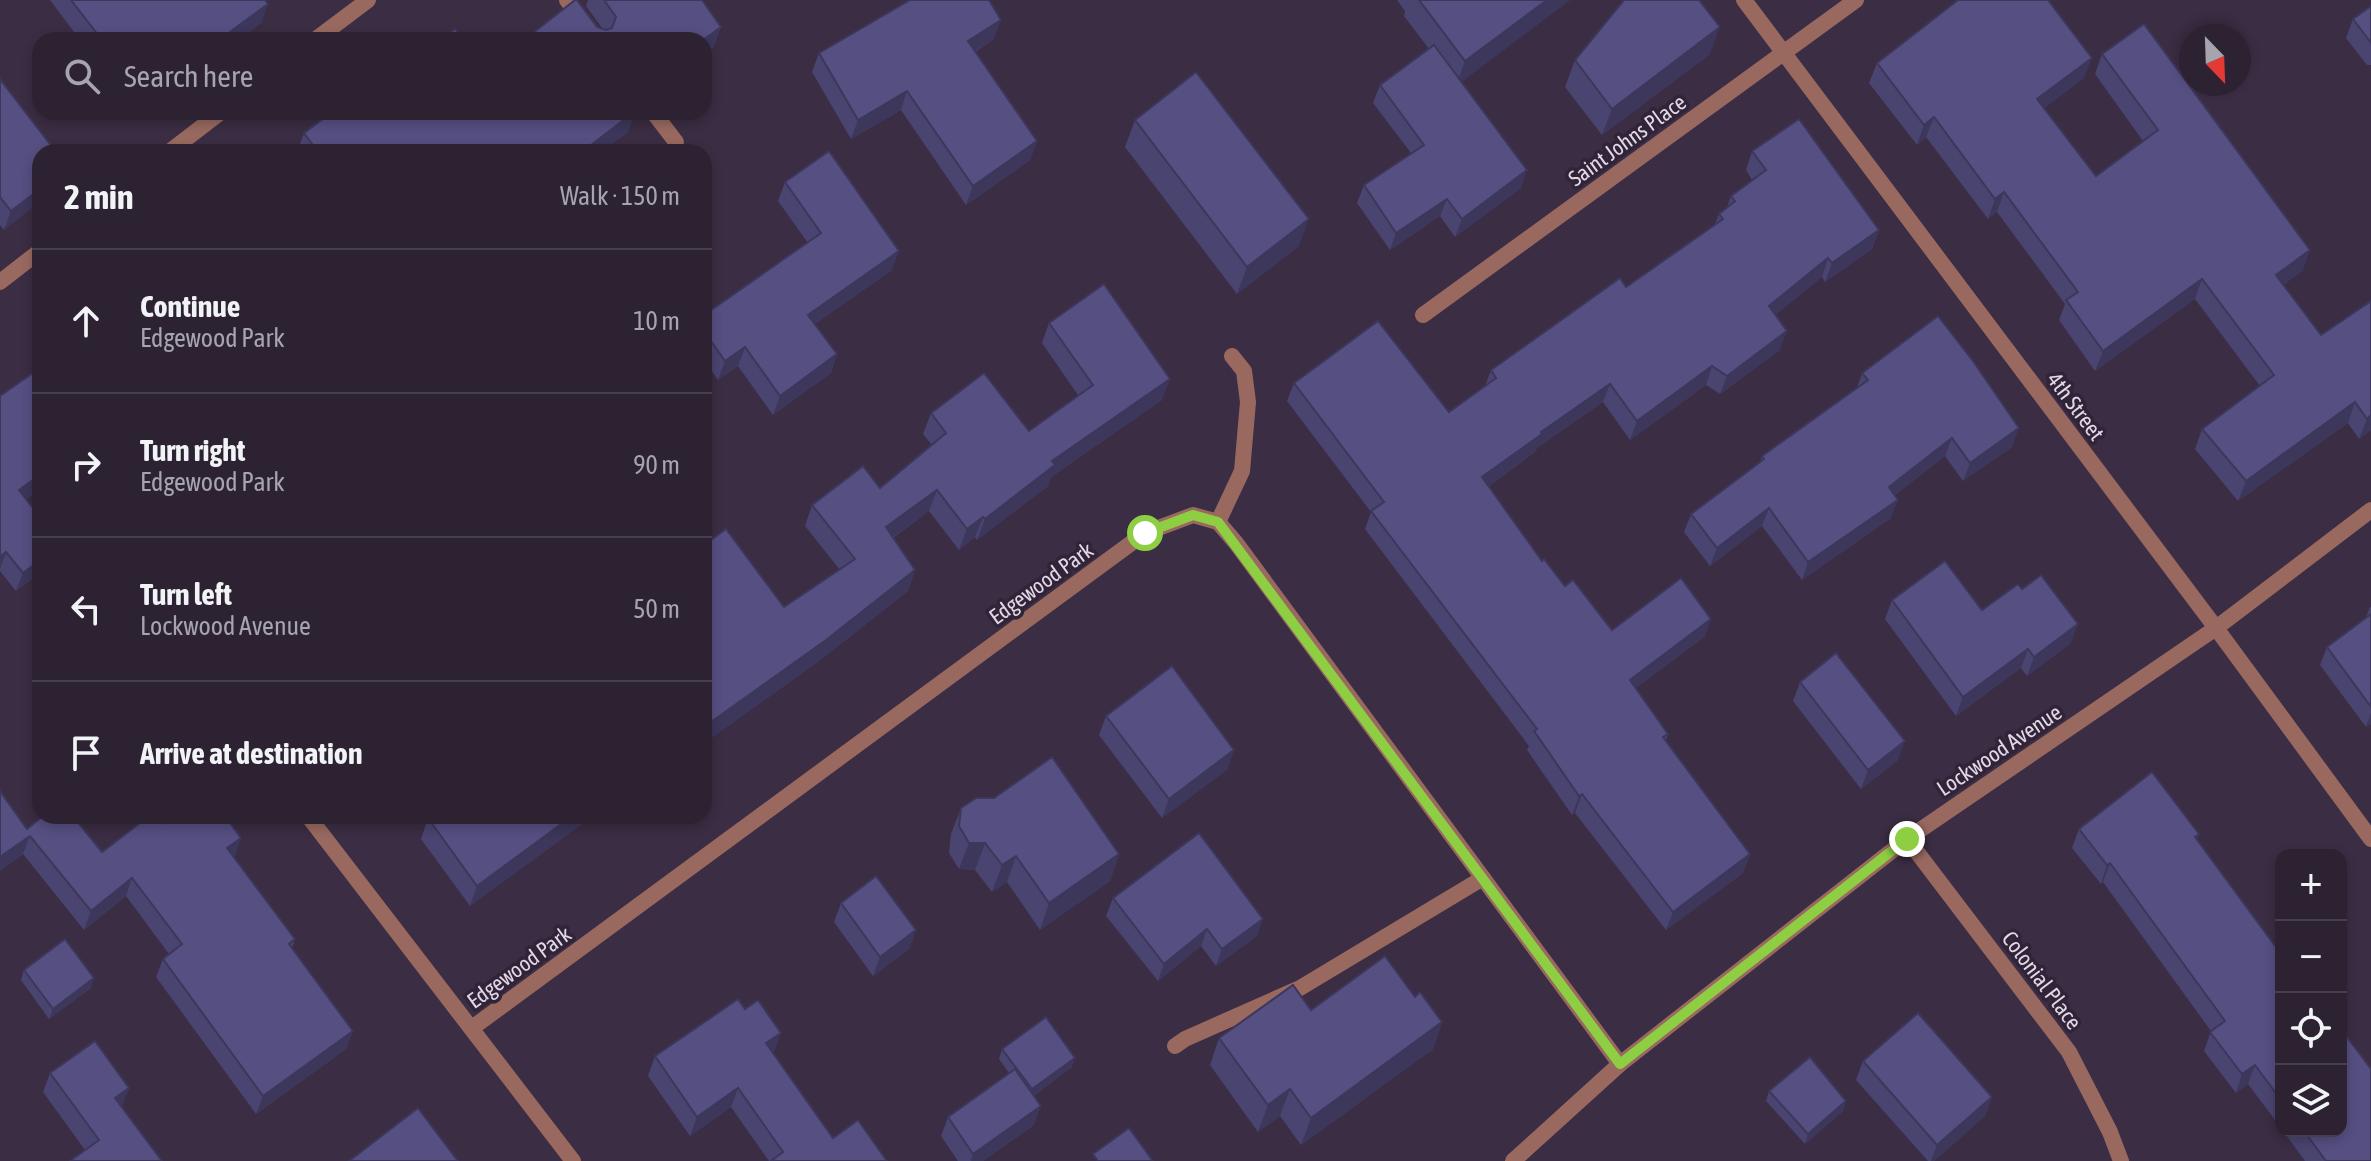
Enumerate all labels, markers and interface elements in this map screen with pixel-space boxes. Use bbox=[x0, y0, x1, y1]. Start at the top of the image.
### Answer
north arrow bbox=[2179, 24, 2251, 96]
search box bbox=[32, 32, 712, 120]
icon: search bbox=[60, 54, 104, 98]
text: Search here bbox=[124, 59, 253, 93]
street label: Saint Johns Place bbox=[1563, 89, 1691, 191]
text: 2 min bbox=[64, 177, 133, 216]
text: Walk · 150 m bbox=[560, 181, 680, 211]
text: Continue bbox=[140, 289, 240, 323]
icon: ahead bbox=[64, 299, 108, 343]
text: 10 m bbox=[633, 306, 680, 336]
text: Edgewood Park bbox=[140, 323, 285, 353]
street label: 4th Street bbox=[2042, 367, 2110, 445]
text: Turn right bbox=[140, 433, 246, 467]
icon: right bbox=[64, 443, 108, 487]
text: 90 m bbox=[633, 450, 680, 480]
text: Edgewood Park bbox=[140, 467, 285, 497]
route start bbox=[1127, 515, 1163, 551]
street label: Edgewood Park bbox=[984, 536, 1098, 629]
text: Turn left bbox=[140, 577, 232, 611]
icon: left bbox=[64, 587, 108, 631]
text: 50 m bbox=[633, 594, 680, 624]
text: Lockwood Avenue bbox=[140, 611, 311, 641]
street label: Lockwood Avenue bbox=[1932, 699, 2066, 801]
icon: arrive bbox=[64, 731, 108, 775]
text: Arrive at destination bbox=[140, 736, 362, 770]
route end bbox=[1889, 821, 1925, 857]
map controls bbox=[2275, 849, 2347, 1137]
button: + bbox=[2275, 849, 2347, 921]
street label: Edgewood Park bbox=[462, 920, 576, 1013]
button: − bbox=[2275, 921, 2347, 993]
street label: Colonial Place bbox=[1997, 926, 2087, 1034]
button: locate bbox=[2275, 993, 2347, 1065]
button: layers bbox=[2275, 1065, 2347, 1137]

